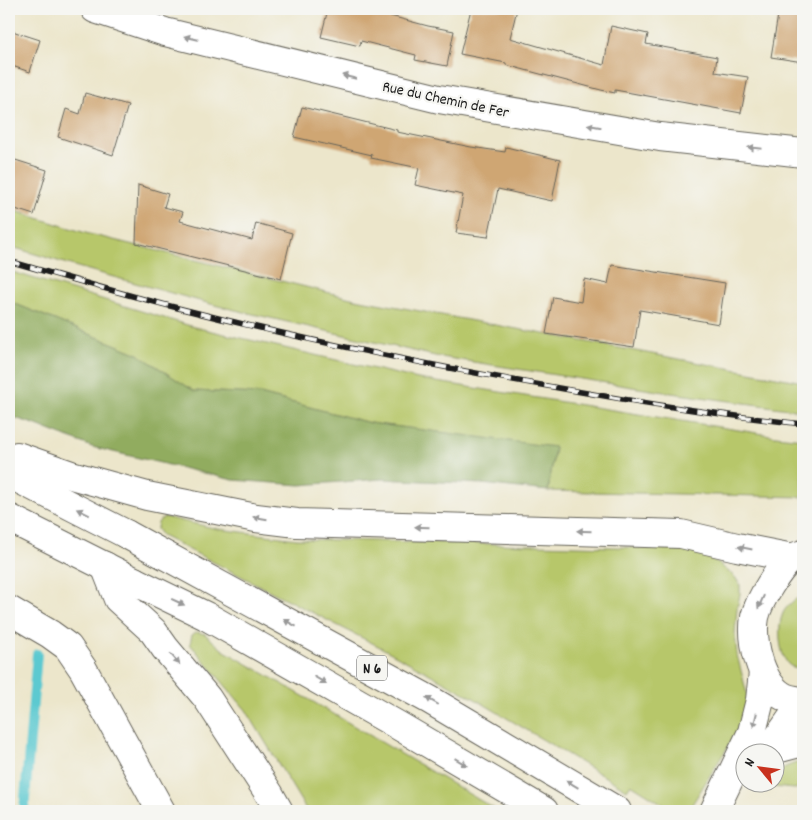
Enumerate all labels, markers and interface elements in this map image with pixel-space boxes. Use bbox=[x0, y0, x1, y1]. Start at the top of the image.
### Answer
one-way arrow bbox=[184, 34, 199, 42]
one-way arrow bbox=[341, 73, 356, 81]
street label: Rue du Chemin de Fer bbox=[380, 76, 511, 125]
one-way arrow bbox=[586, 121, 602, 129]
one-way arrow bbox=[747, 144, 763, 152]
one-way arrow bbox=[75, 508, 90, 516]
one-way arrow bbox=[251, 514, 267, 522]
one-way arrow bbox=[414, 523, 430, 531]
one-way arrow bbox=[576, 527, 592, 535]
one-way arrow bbox=[737, 544, 753, 552]
one-way arrow bbox=[757, 595, 765, 609]
one-way arrow bbox=[170, 598, 185, 606]
one-way arrow bbox=[283, 619, 297, 627]
one-way arrow bbox=[169, 652, 181, 664]
road number: N 6 bbox=[357, 656, 387, 680]
one-way arrow bbox=[313, 676, 326, 685]
one-way arrow bbox=[425, 697, 440, 705]
one-way arrow bbox=[751, 712, 759, 727]
north arrow bbox=[734, 742, 784, 792]
text: N bbox=[740, 755, 761, 771]
one-way arrow bbox=[454, 757, 467, 766]
one-way arrow bbox=[566, 780, 579, 789]

